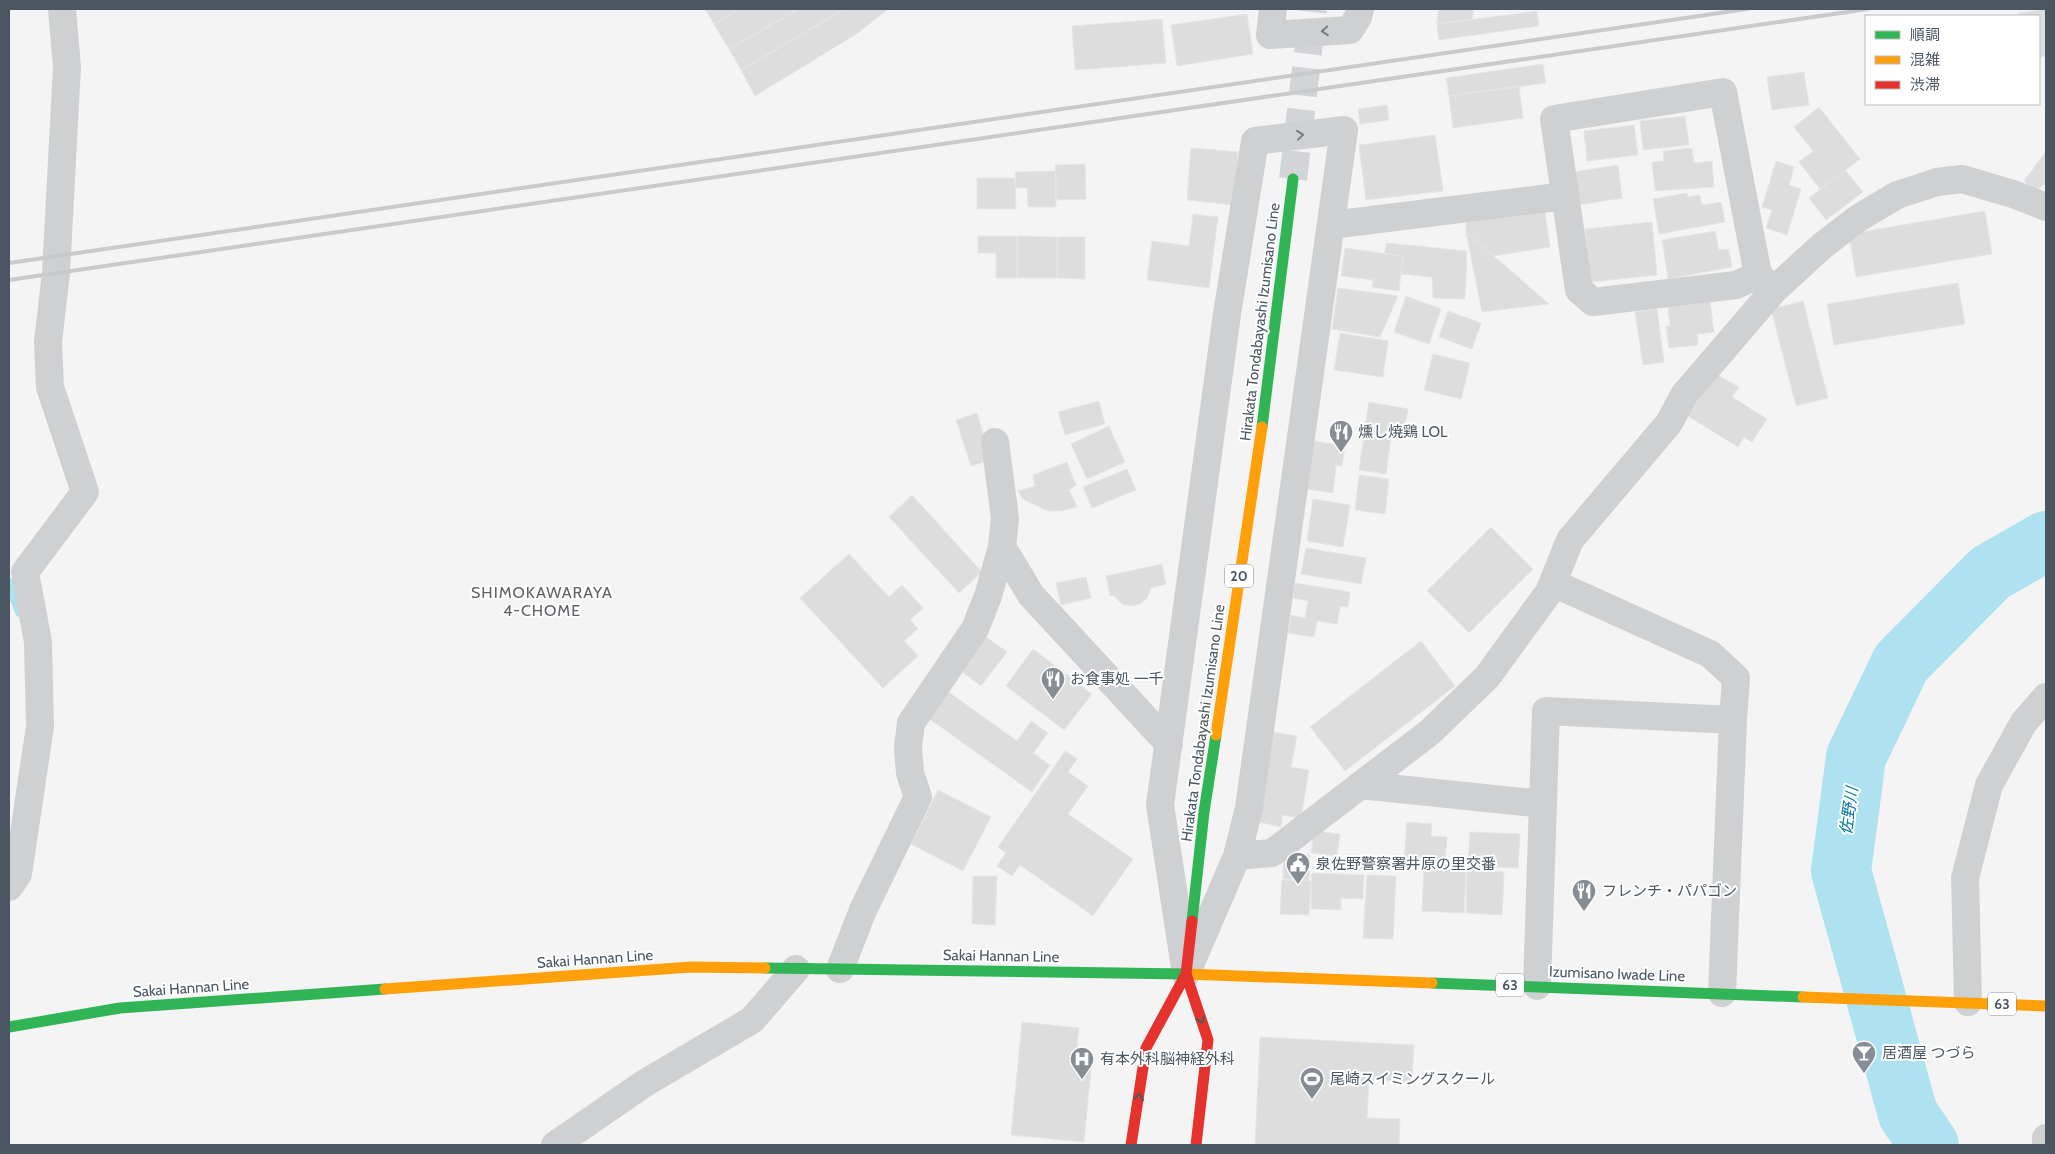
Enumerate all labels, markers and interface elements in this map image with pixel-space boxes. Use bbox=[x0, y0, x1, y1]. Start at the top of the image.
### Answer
legend bbox=[1865, 15, 2040, 105]
one-way arrow bbox=[1321, 26, 1329, 37]
text: 順調 bbox=[1910, 26, 1940, 44]
text: 混雑 bbox=[1910, 51, 1940, 69]
text: 渋滞 bbox=[1910, 76, 1940, 94]
one-way arrow bbox=[1296, 130, 1304, 141]
street label: Hirakata Tondabayashi Izumisano Line bbox=[1236, 202, 1284, 442]
restaurant icon: 燻し焼鶏 LOL bbox=[1328, 419, 1354, 453]
place label: 燻し焼鶏 LOL bbox=[1358, 423, 1448, 441]
road number: 20 bbox=[1225, 564, 1253, 588]
district label: SHIMOKAWARAYA 4-CHOME bbox=[471, 583, 613, 620]
street label: Hirakata Tondabayashi Izumisano Line bbox=[1177, 603, 1229, 843]
restaurant icon: お食事処 一千 bbox=[1040, 666, 1066, 700]
place label: お食事処 一千 bbox=[1070, 670, 1163, 688]
water label: 佐野川 bbox=[1836, 784, 1862, 836]
public building icon: 泉佐野警察署井原の里交番 bbox=[1285, 851, 1311, 885]
place label: 泉佐野警察署井原の里交番 bbox=[1316, 855, 1496, 873]
restaurant icon: フレンチ・パパゴン bbox=[1571, 878, 1597, 912]
place label: フレンチ・パパゴン bbox=[1602, 882, 1737, 900]
street label: Sakai Hannan Line bbox=[536, 946, 654, 972]
street label: Sakai Hannan Line bbox=[943, 946, 1060, 966]
street label: Izumisano Iwade Line bbox=[1549, 963, 1686, 985]
road number: 63 bbox=[1496, 974, 1524, 996]
street label: Sakai Hannan Line bbox=[132, 975, 250, 1001]
road number: 63 bbox=[1988, 992, 2016, 1016]
one-way arrow bbox=[1195, 1015, 1205, 1024]
bar icon: 居酒屋 つづら bbox=[1851, 1040, 1877, 1074]
place label: 居酒屋 つづら bbox=[1882, 1044, 1975, 1062]
hospital icon: 有本外科脳神経外科 bbox=[1069, 1046, 1095, 1080]
place label: 有本外科脳神経外科 bbox=[1100, 1050, 1235, 1068]
sports icon: 尾崎スイミングスクール bbox=[1299, 1066, 1325, 1100]
place label: 尾崎スイミングスクール bbox=[1330, 1070, 1495, 1088]
one-way arrow bbox=[1133, 1093, 1143, 1101]

